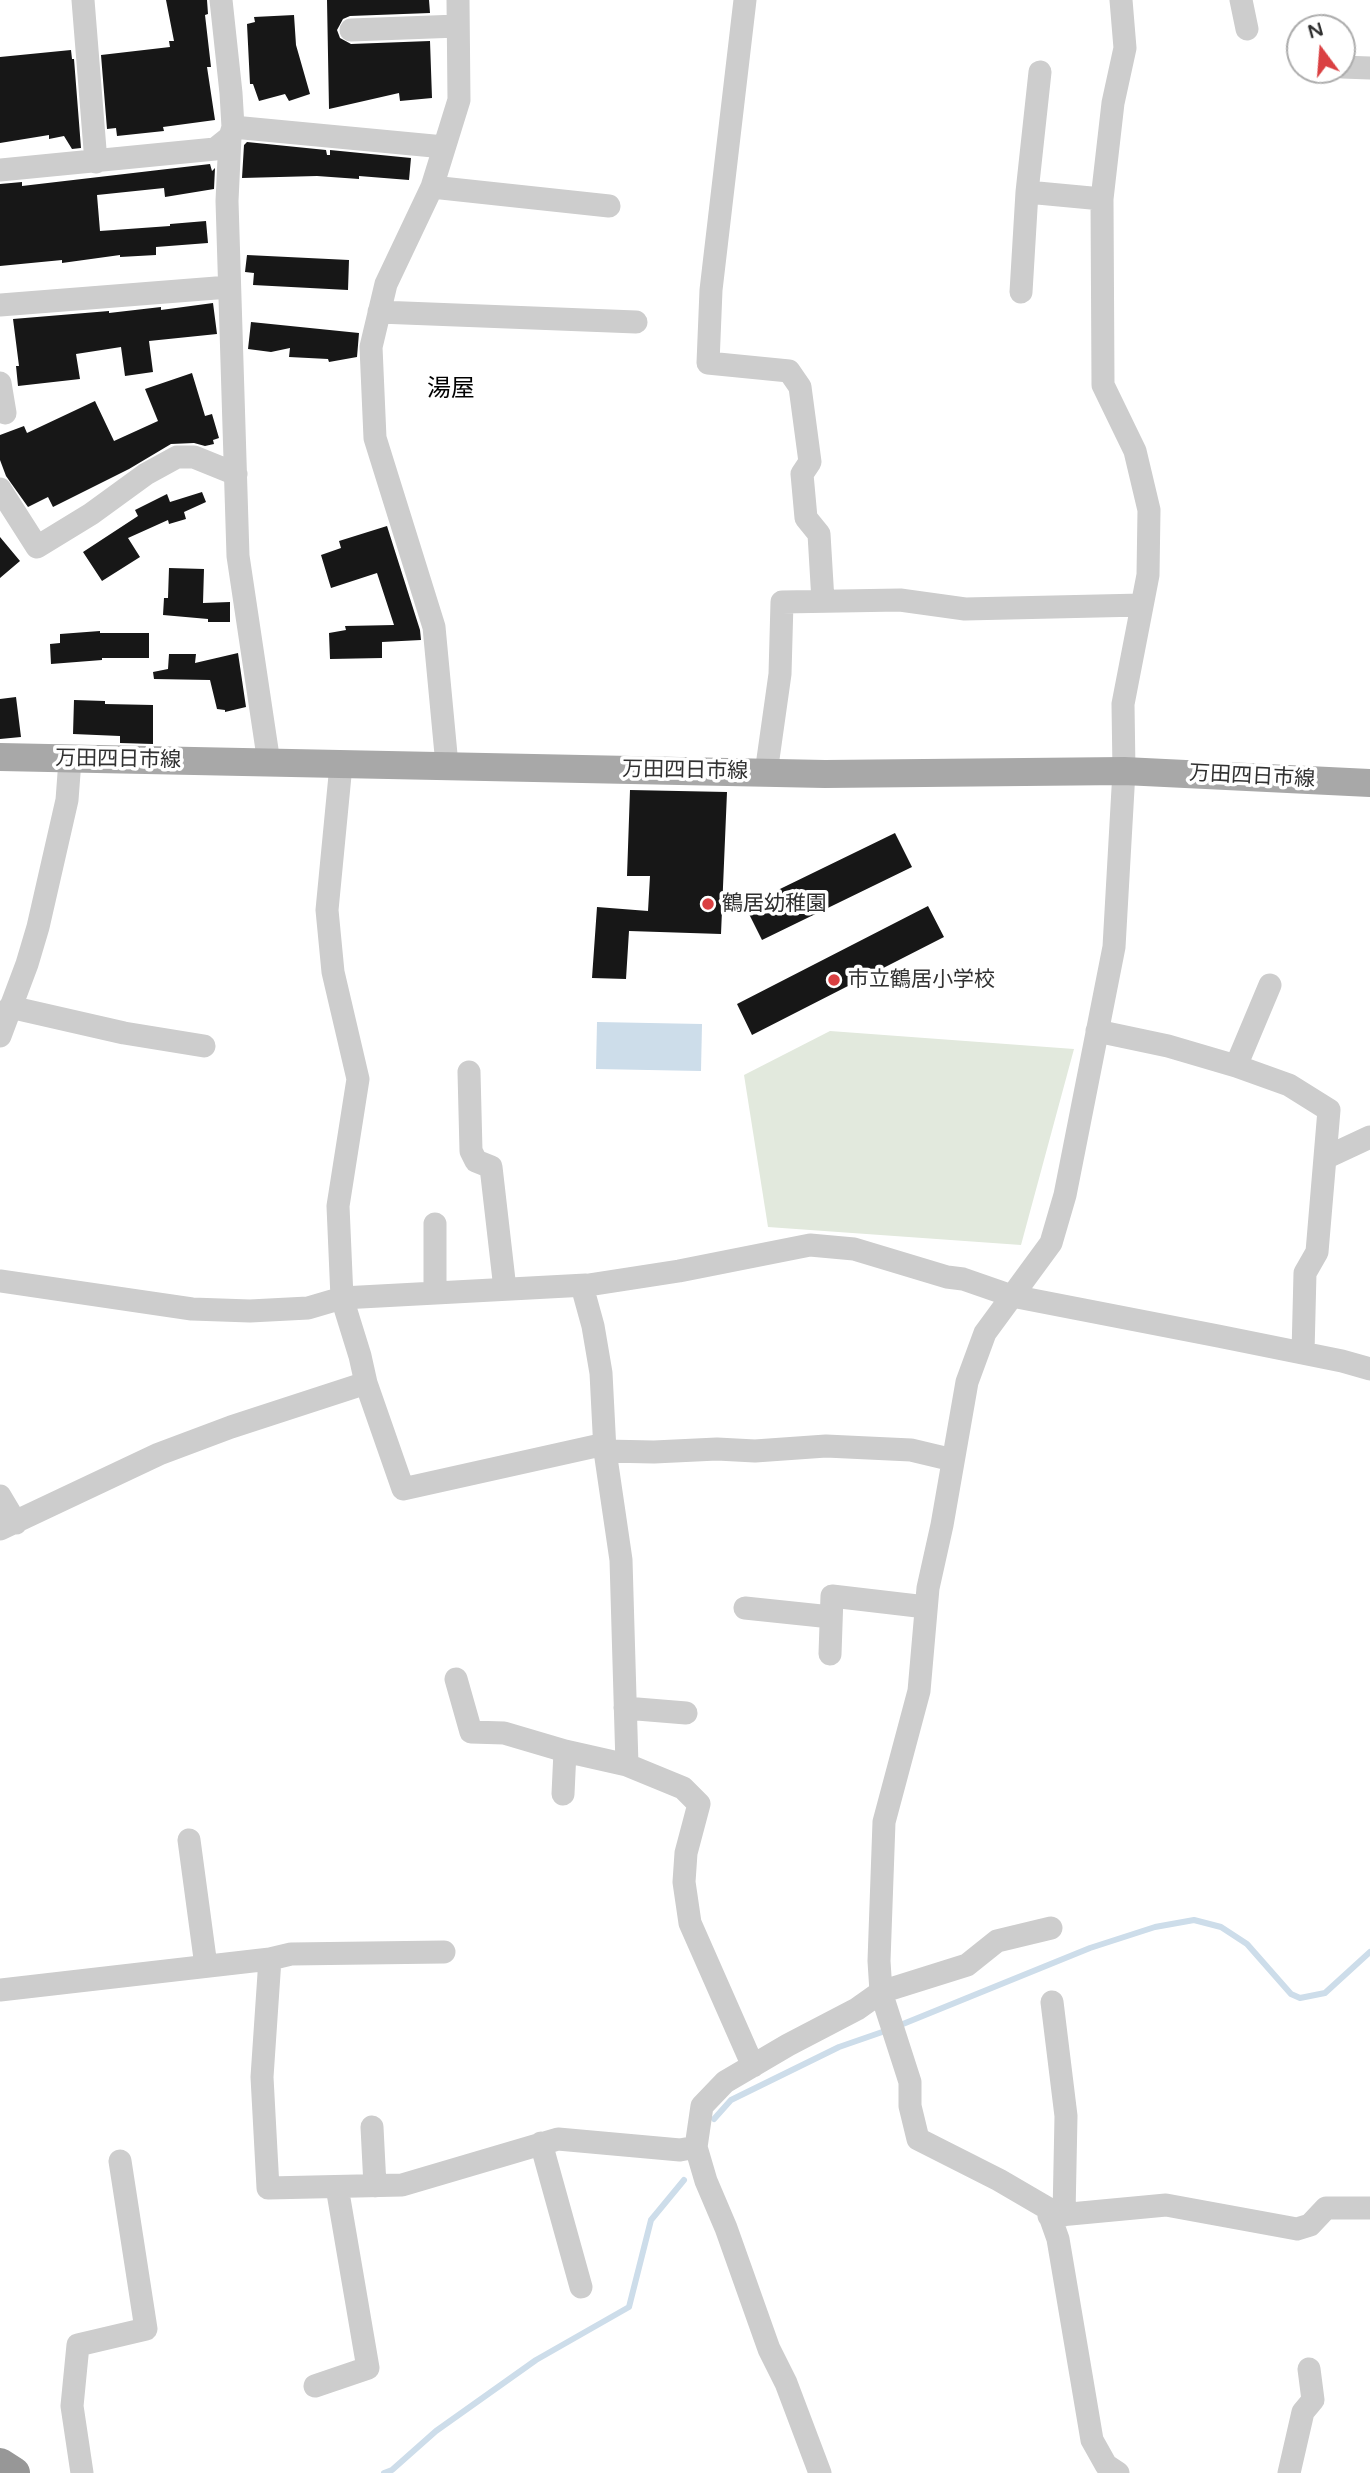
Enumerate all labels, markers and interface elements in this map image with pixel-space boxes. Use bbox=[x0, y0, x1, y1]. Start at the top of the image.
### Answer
north arrow bbox=[1286, 14, 1356, 84]
text: N bbox=[1305, 18, 1326, 43]
district label: 湯屋 bbox=[427, 376, 475, 404]
street label: 万田四日市線 bbox=[55, 746, 181, 774]
street label: 万田四日市線 bbox=[622, 757, 748, 785]
street label: 万田四日市線 bbox=[1188, 761, 1316, 793]
place label: 鶴居幼稚園 bbox=[722, 891, 827, 917]
marker: 鶴居幼稚園 bbox=[700, 896, 716, 912]
place label: 市立鶴居小学校 bbox=[848, 967, 995, 993]
marker: 市立鶴居小学校 bbox=[826, 972, 842, 988]

